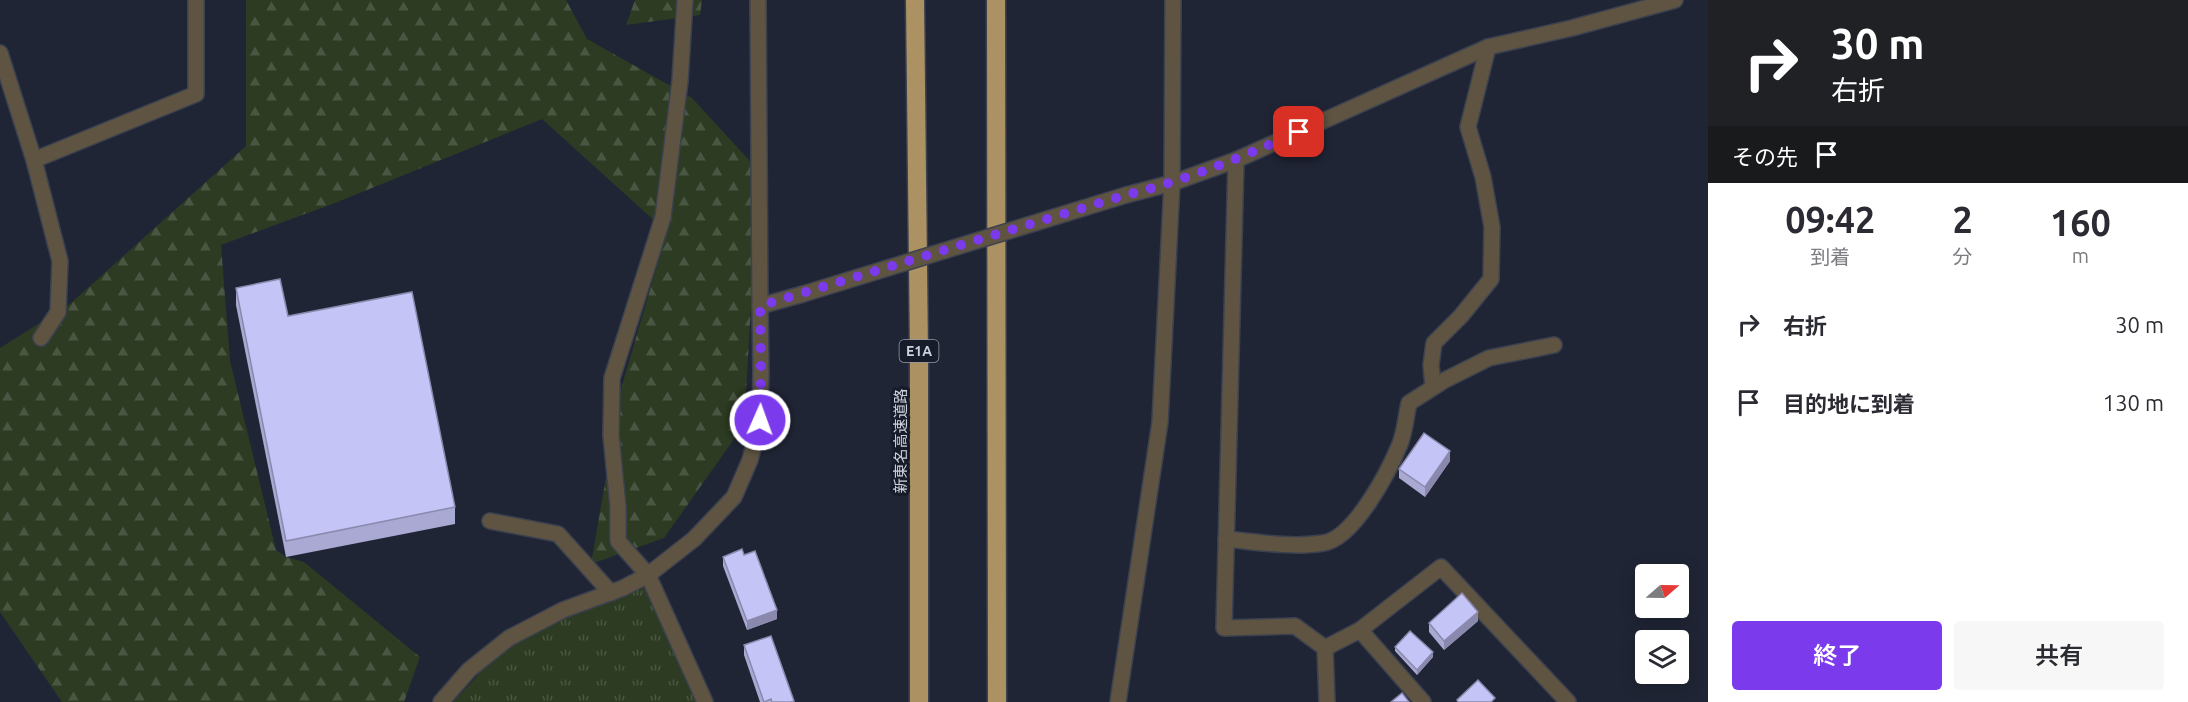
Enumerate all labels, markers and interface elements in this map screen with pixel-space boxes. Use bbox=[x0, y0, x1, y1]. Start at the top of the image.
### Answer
text: 30 m bbox=[1831, 20, 1925, 67]
icon: right bbox=[1732, 24, 1810, 102]
text: 右折 bbox=[1831, 75, 1885, 105]
pin bbox=[1273, 106, 1324, 157]
icon: arrive bbox=[1282, 115, 1315, 148]
icon: arrive bbox=[1810, 138, 1843, 171]
text: その先 bbox=[1732, 144, 1798, 169]
text: 09:42 bbox=[1785, 199, 1875, 240]
text: 2 bbox=[1952, 199, 1973, 240]
text: 160 bbox=[2050, 202, 2111, 243]
text: m bbox=[2072, 244, 2089, 267]
text: 到着 bbox=[1810, 245, 1850, 268]
text: 分 bbox=[1953, 245, 1973, 268]
icon: right bbox=[1732, 308, 1765, 341]
text: 30 m bbox=[2115, 312, 2164, 337]
text: 右折 bbox=[1783, 313, 1827, 338]
road number: E1A bbox=[900, 340, 938, 362]
icon: arrive bbox=[1732, 386, 1765, 419]
position arrow bbox=[728, 388, 792, 452]
street label: 新東名高速道路 bbox=[892, 388, 909, 494]
text: 130 m bbox=[2103, 390, 2164, 415]
text: 目的地に到着 bbox=[1783, 391, 1915, 416]
north arrow bbox=[1635, 564, 1689, 618]
map controls bbox=[1635, 564, 1689, 684]
button: 終了 bbox=[1732, 621, 1942, 690]
button: 共有 bbox=[1954, 621, 2164, 690]
button: layers bbox=[1635, 630, 1689, 684]

